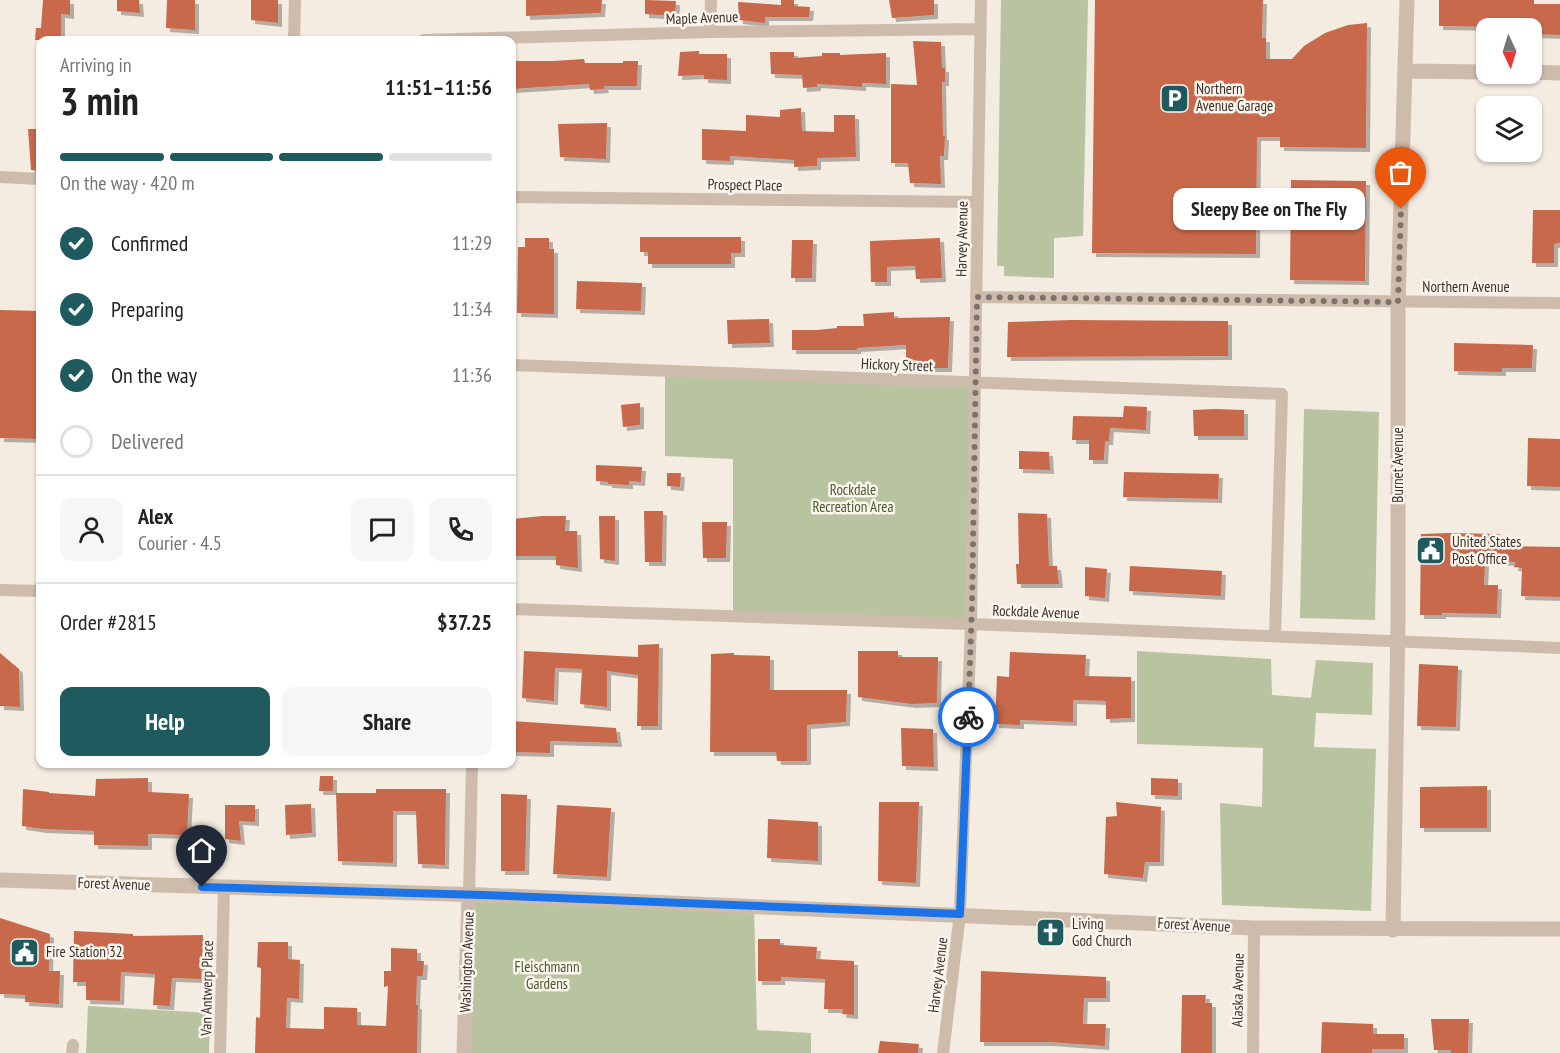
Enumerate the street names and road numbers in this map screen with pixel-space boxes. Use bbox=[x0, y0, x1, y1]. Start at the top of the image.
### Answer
street label: Maple Avenue bbox=[665, 7, 739, 28]
street label: Prospect Place bbox=[707, 174, 783, 195]
street label: Harvey Avenue bbox=[951, 201, 972, 277]
street label: Northern Avenue bbox=[1422, 277, 1510, 296]
street label: Hickory Street bbox=[861, 354, 933, 375]
street label: Burnet Avenue bbox=[1388, 427, 1407, 503]
street label: Rockdale Avenue bbox=[992, 600, 1080, 623]
street label: Forest Avenue bbox=[77, 873, 151, 894]
street label: Washington Avenue bbox=[455, 911, 478, 1013]
street label: Forest Avenue bbox=[1157, 913, 1231, 936]
street label: Harvey Avenue bbox=[923, 936, 952, 1014]
street label: Van Antwerp Place bbox=[196, 940, 217, 1037]
street label: Alaska Avenue bbox=[1227, 953, 1248, 1027]

